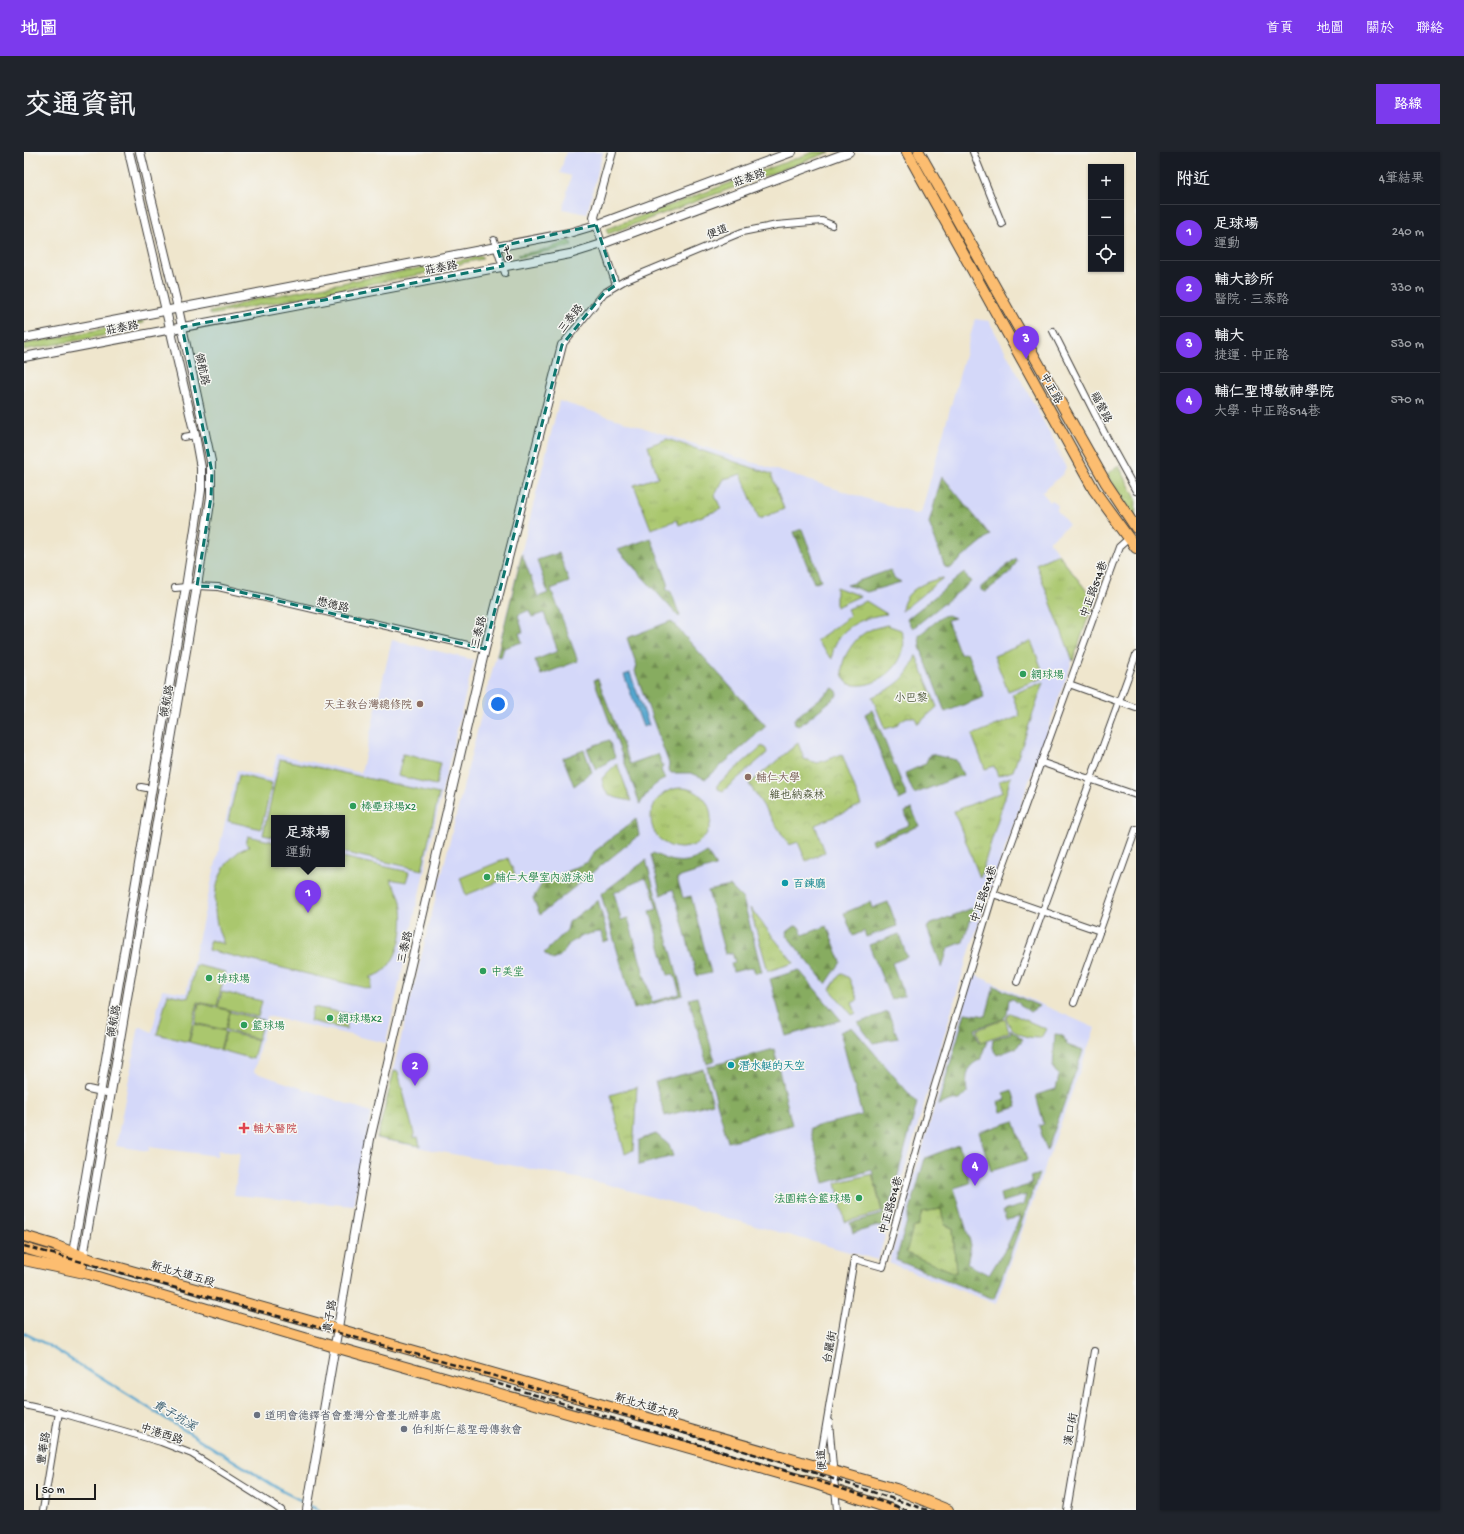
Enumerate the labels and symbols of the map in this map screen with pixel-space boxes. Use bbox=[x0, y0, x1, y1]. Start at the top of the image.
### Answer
street label: 莊泰路 bbox=[732, 167, 767, 190]
street label: 便道 bbox=[705, 222, 730, 242]
street label: 7-8 bbox=[499, 244, 515, 263]
street label: 莊泰路 bbox=[424, 259, 459, 278]
street label: 三泰路 bbox=[556, 302, 586, 336]
street label: 莊泰路 bbox=[105, 319, 140, 338]
pin: 3 bbox=[1013, 326, 1039, 359]
street label: 領航路 bbox=[192, 352, 212, 387]
street label: 中正路 bbox=[1037, 371, 1064, 406]
street label: 福營路 bbox=[1087, 390, 1114, 425]
street label: 中正路514巷 bbox=[1078, 559, 1111, 620]
street label: 懋德路 bbox=[315, 594, 350, 616]
street label: 三泰路 bbox=[469, 615, 490, 650]
marker: 網球場 bbox=[1018, 669, 1028, 679]
place label: 網球場 bbox=[1031, 669, 1064, 682]
street label: 領航路 bbox=[157, 684, 177, 719]
park label: 小巴黎 bbox=[895, 691, 928, 705]
your location bbox=[488, 694, 508, 714]
place label: 天主教台灣總修院 bbox=[324, 698, 412, 712]
marker: 天主教台灣總修院 bbox=[415, 699, 425, 709]
place label: 輔仁大學 bbox=[756, 771, 800, 785]
marker: 輔仁大學 bbox=[743, 772, 753, 782]
park label: 維也納森林 bbox=[770, 789, 825, 802]
marker: 棒壘球場x2 bbox=[348, 801, 358, 811]
place label: 棒壘球場x2 bbox=[361, 801, 417, 814]
street label: 中正路514巷 bbox=[969, 864, 1000, 925]
place label: 輔仁大學室內游泳池 bbox=[495, 871, 594, 885]
marker: 輔仁大學室內游泳池 bbox=[482, 872, 492, 882]
marker: 百鍊廳 bbox=[780, 878, 790, 888]
place label: 百鍊廳 bbox=[793, 878, 826, 891]
pin: 1 bbox=[295, 880, 321, 913]
street label: 三泰路 bbox=[395, 930, 416, 965]
marker: 中美堂 bbox=[478, 966, 488, 976]
place label: 中美堂 bbox=[491, 966, 524, 979]
marker: 排球場 bbox=[204, 973, 214, 983]
place label: 排球場 bbox=[217, 973, 250, 986]
street label: 領航路 bbox=[104, 1004, 124, 1039]
marker: 網球場x2 bbox=[325, 1013, 335, 1023]
place label: 網球場x2 bbox=[338, 1013, 383, 1026]
place label: 籃球場 bbox=[252, 1019, 285, 1033]
marker: 籃球場 bbox=[239, 1020, 249, 1030]
pin: 2 bbox=[402, 1053, 428, 1086]
marker: 潛水艇的天空 bbox=[726, 1060, 736, 1070]
place label: 潛水艇的天空 bbox=[739, 1060, 805, 1073]
marker: 輔大醫院 bbox=[238, 1122, 250, 1134]
place label: 輔大醫院 bbox=[253, 1122, 297, 1136]
pin: 4 bbox=[962, 1153, 988, 1186]
street label: 中正路514巷 bbox=[877, 1175, 906, 1236]
place label: 法園綜合籃球場 bbox=[774, 1192, 851, 1206]
marker: 法園綜合籃球場 bbox=[854, 1193, 864, 1203]
street label: 新北大道五段 bbox=[149, 1259, 216, 1290]
street label: 貴子路 bbox=[321, 1299, 340, 1334]
street label: 台麗街 bbox=[821, 1329, 840, 1365]
street label: 新北大道六段 bbox=[613, 1391, 680, 1422]
water label: 貴子坑溪 bbox=[150, 1397, 200, 1436]
place label: 道明會德鐸省會臺灣分會臺北辦事處 bbox=[265, 1409, 441, 1423]
marker: 道明會德鐸省會臺灣分會臺北辦事處 bbox=[252, 1410, 262, 1420]
street label: 漢口街 bbox=[1062, 1411, 1081, 1447]
street label: 中港西路 bbox=[139, 1421, 184, 1447]
place label: 伯利斯仁慈聖母傳教會 bbox=[412, 1423, 522, 1437]
marker: 伯利斯仁慈聖母傳教會 bbox=[399, 1424, 409, 1434]
street label: 豐華路 bbox=[34, 1431, 53, 1466]
street label: 便道 bbox=[815, 1448, 830, 1471]
scale bar bbox=[36, 1482, 96, 1501]

